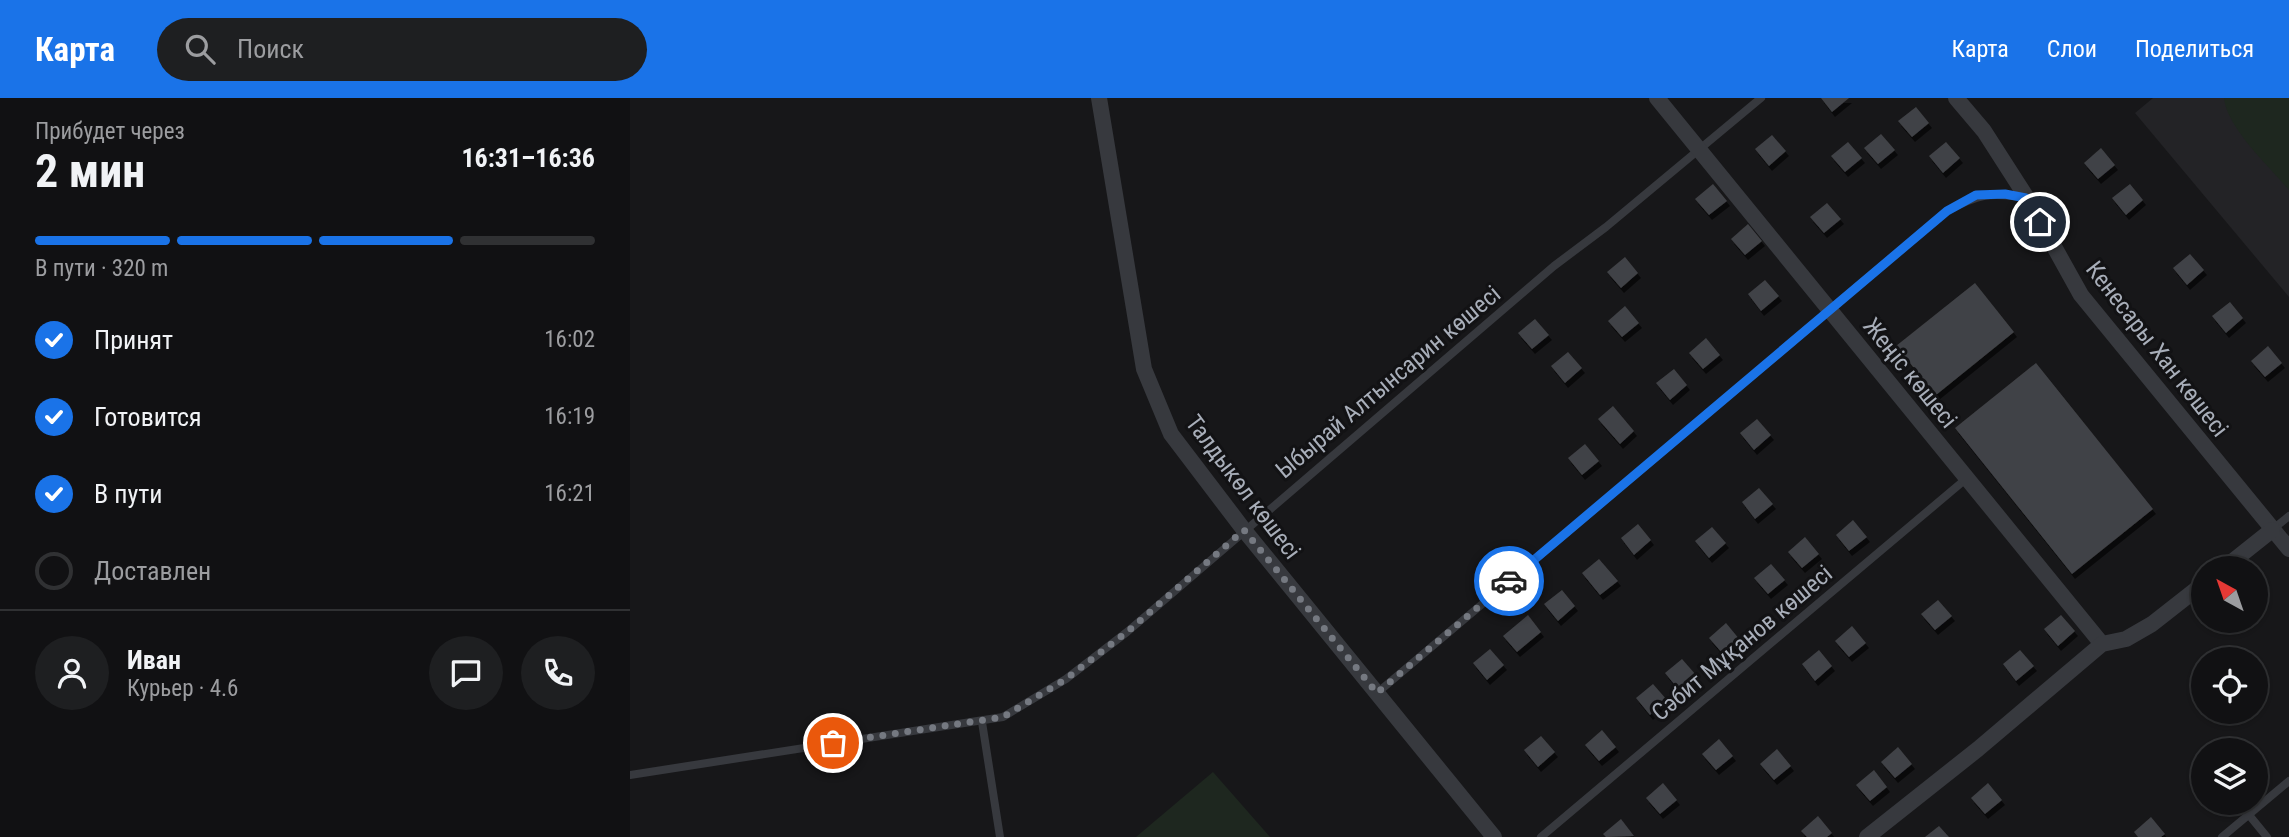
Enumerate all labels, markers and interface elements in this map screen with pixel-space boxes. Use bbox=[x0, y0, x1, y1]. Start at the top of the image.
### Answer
search box bbox=[157, 18, 647, 81]
text: Карта bbox=[35, 30, 115, 69]
icon: search bbox=[181, 30, 219, 68]
text: Поиск bbox=[237, 34, 304, 64]
text: Карта bbox=[1951, 35, 2009, 63]
text: Слои bbox=[2047, 35, 2097, 63]
text: Поделиться bbox=[2135, 35, 2254, 63]
text: Прибудет через bbox=[35, 118, 185, 145]
text: 16:31–16:36 bbox=[461, 143, 595, 173]
text: 2 мин bbox=[35, 144, 145, 198]
pin bbox=[2010, 192, 2070, 252]
icon: home bbox=[2021, 203, 2059, 241]
text: В пути · 320 m bbox=[35, 255, 168, 282]
street label: Кенесары Хан көшесі bbox=[2080, 256, 2234, 442]
street label: Ыбырай Алтынсарин көшесі bbox=[1270, 280, 1506, 484]
street label: Жеңіс көшесі bbox=[1857, 312, 1963, 434]
icon: check bbox=[35, 321, 73, 359]
text: Принят bbox=[94, 325, 173, 355]
text: 16:02 bbox=[544, 326, 595, 353]
icon: check bbox=[35, 398, 73, 436]
text: Готовится bbox=[94, 402, 202, 432]
text: 16:19 bbox=[544, 403, 595, 430]
street label: Талдыкөл көшесі bbox=[1180, 409, 1306, 565]
icon: check bbox=[35, 475, 73, 513]
text: В пути bbox=[94, 479, 163, 509]
text: 16:21 bbox=[544, 480, 595, 507]
courier bbox=[1474, 546, 1544, 616]
text: Доставлен bbox=[94, 556, 211, 586]
north arrow bbox=[2191, 556, 2268, 634]
map controls bbox=[2191, 556, 2268, 815]
street label: Сәбит Мұқанов көшесі bbox=[1646, 559, 1838, 727]
icon: car bbox=[1490, 562, 1528, 600]
button: person bbox=[35, 636, 109, 710]
button: chat bbox=[429, 636, 503, 710]
button: phone bbox=[521, 636, 595, 710]
text: Иван bbox=[127, 645, 181, 675]
button: locate bbox=[2191, 647, 2268, 724]
text: Курьер · 4.6 bbox=[127, 675, 238, 702]
pin bbox=[803, 713, 863, 773]
icon: bag bbox=[814, 724, 852, 762]
button: layers bbox=[2191, 738, 2268, 815]

